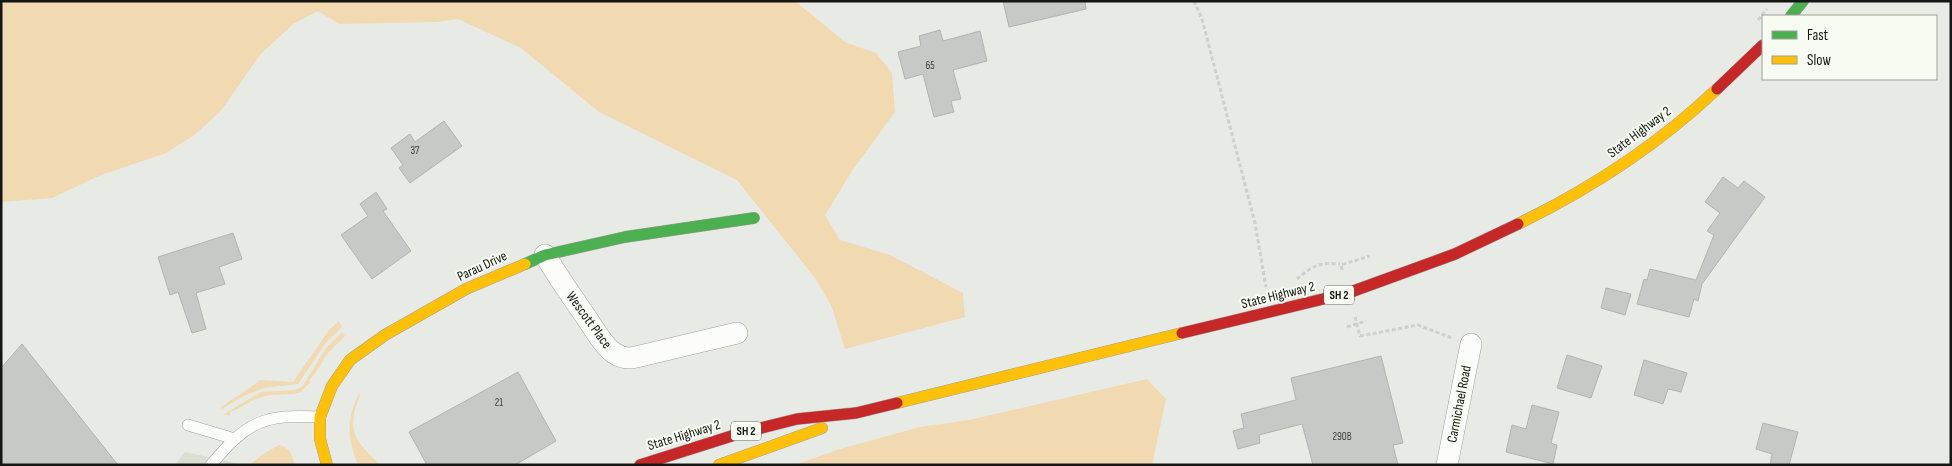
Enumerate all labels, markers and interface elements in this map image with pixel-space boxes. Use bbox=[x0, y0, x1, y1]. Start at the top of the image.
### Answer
legend bbox=[1762, 15, 1937, 80]
text: Fast bbox=[1807, 26, 1829, 45]
text: Slow bbox=[1807, 51, 1831, 70]
house number: 65 bbox=[925, 59, 935, 72]
street label: State Highway 2 bbox=[1604, 102, 1674, 161]
house number: 37 bbox=[410, 144, 420, 157]
street label: Parau Drive bbox=[454, 247, 510, 285]
street label: State Highway 2 bbox=[1239, 278, 1317, 312]
road number: SH 2 bbox=[1324, 286, 1354, 304]
street label: Wescott Place bbox=[563, 288, 615, 352]
street label: Carmichael Road bbox=[1443, 364, 1475, 444]
house number: 21 bbox=[495, 396, 503, 409]
street label: State Highway 2 bbox=[646, 416, 723, 454]
road number: SH 2 bbox=[731, 422, 761, 441]
house number: 290B bbox=[1332, 430, 1352, 443]

